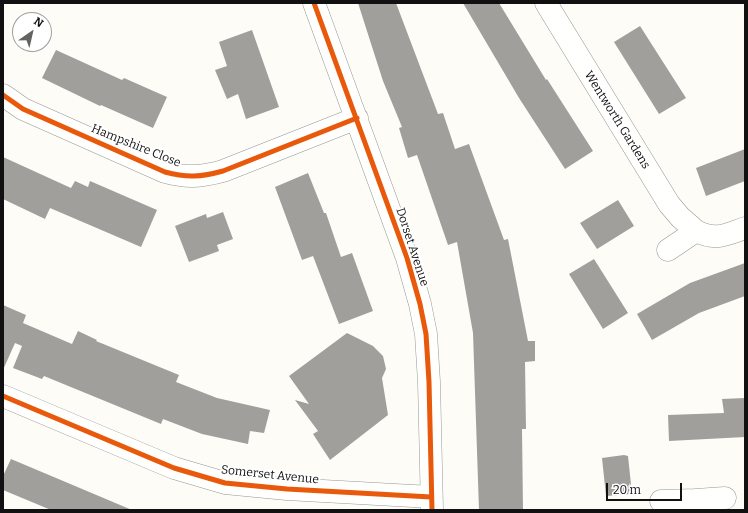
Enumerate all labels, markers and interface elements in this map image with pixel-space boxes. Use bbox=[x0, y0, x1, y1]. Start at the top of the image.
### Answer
north arrow bbox=[12, 12, 52, 52]
text: N bbox=[31, 15, 46, 30]
street label: Wentworth Gardens bbox=[581, 68, 653, 172]
street label: Hampshire Close bbox=[89, 121, 183, 171]
street label: Dorset Avenue bbox=[393, 206, 431, 288]
street label: Somerset Avenue bbox=[220, 463, 320, 487]
scale bar bbox=[608, 475, 684, 501]
text: 20 m bbox=[613, 483, 641, 497]

